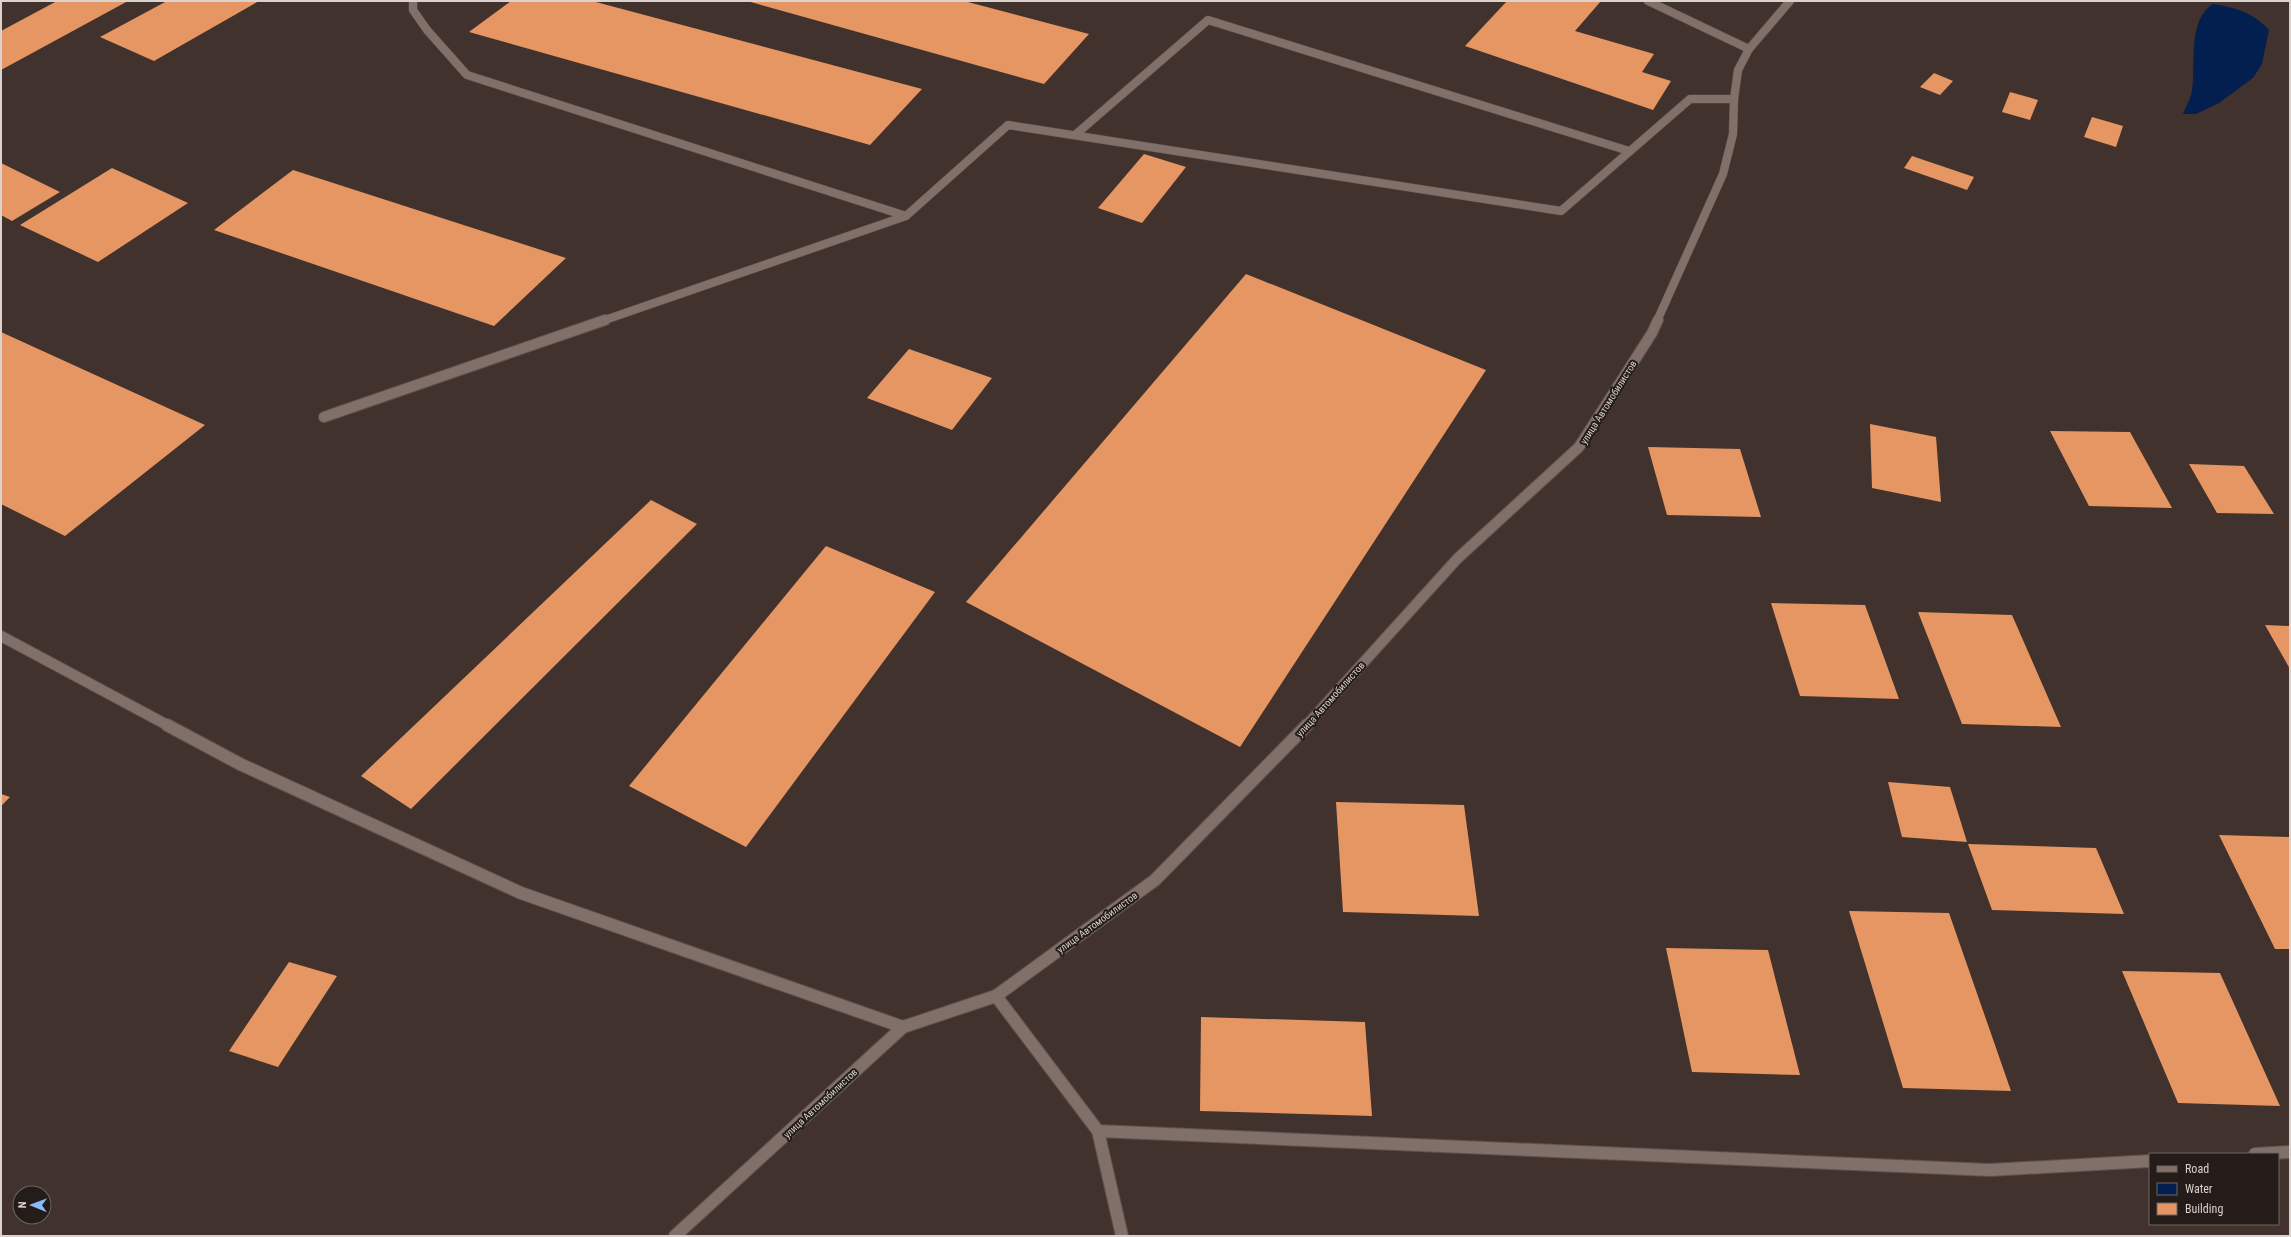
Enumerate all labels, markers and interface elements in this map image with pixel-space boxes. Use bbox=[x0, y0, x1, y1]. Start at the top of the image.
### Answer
street label: улица Автомобилистов bbox=[1578, 358, 1639, 446]
street label: улица Автомобилистов bbox=[1294, 660, 1367, 739]
street label: улица Автомобилистов bbox=[1055, 890, 1140, 955]
street label: улица Автомобилистов bbox=[781, 1066, 859, 1140]
legend bbox=[2149, 1153, 2279, 1225]
text: Road bbox=[2185, 1162, 2209, 1176]
text: Water bbox=[2185, 1182, 2213, 1196]
north arrow bbox=[12, 1185, 52, 1225]
text: N bbox=[16, 1201, 29, 1208]
text: Building bbox=[2185, 1202, 2223, 1216]

